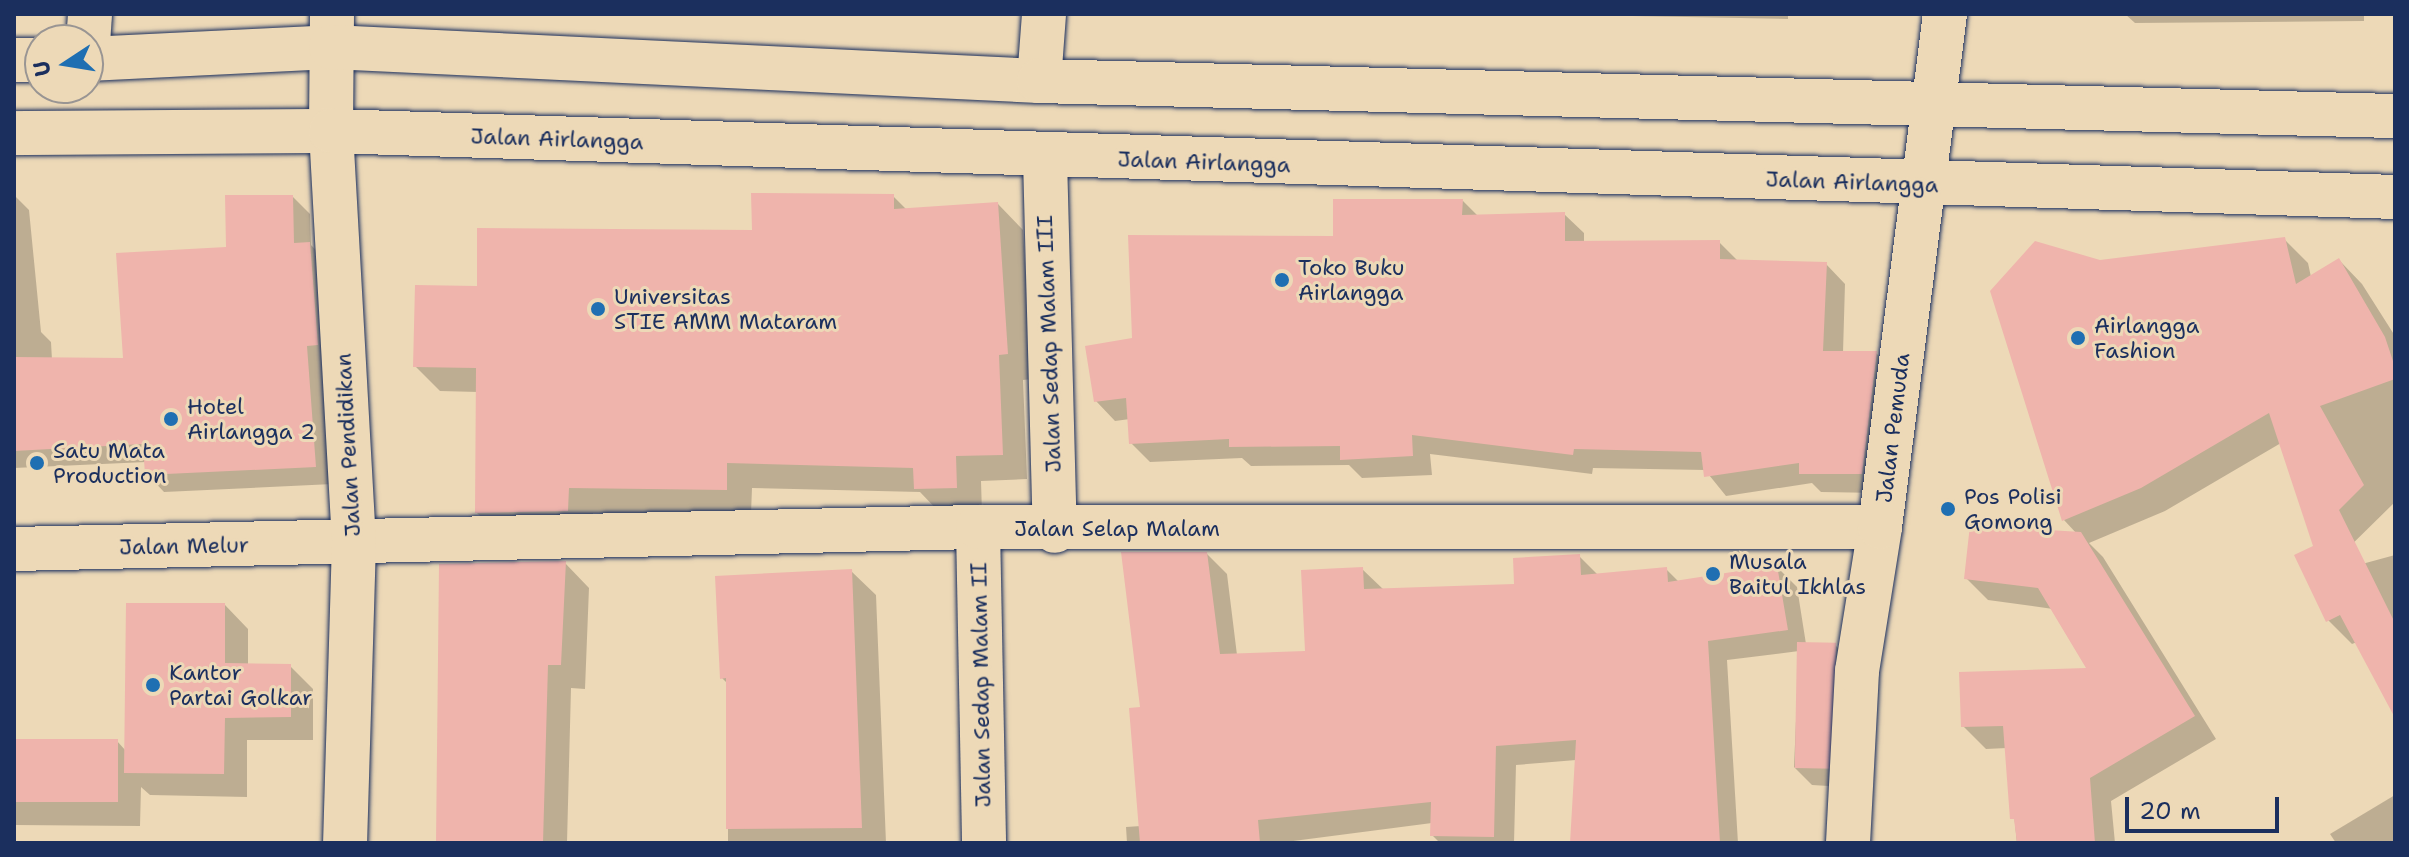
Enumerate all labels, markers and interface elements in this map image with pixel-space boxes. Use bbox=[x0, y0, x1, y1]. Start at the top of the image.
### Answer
north arrow bbox=[24, 24, 104, 104]
text: U bbox=[26, 58, 58, 79]
street label: Jalan Airlangga bbox=[470, 123, 644, 155]
street label: Jalan Airlangga bbox=[1117, 146, 1291, 178]
street label: Jalan Airlangga bbox=[1765, 166, 1939, 198]
street label: Jalan Sedap Malam III bbox=[1031, 215, 1067, 473]
place label: Toko Buku Airlangga bbox=[1298, 254, 1405, 306]
marker: Toko Buku Airlangga bbox=[1273, 271, 1291, 289]
place label: Universitas STIE AMM Mataram bbox=[614, 283, 837, 334]
marker: Universitas STIE AMM Mataram bbox=[589, 300, 607, 318]
place label: Airlangga Fashion bbox=[2094, 312, 2199, 364]
marker: Airlangga Fashion bbox=[2069, 329, 2087, 347]
street label: Jalan Pendidikan bbox=[330, 352, 366, 538]
street label: Jalan Pemuda bbox=[1871, 352, 1915, 504]
place label: Hotel Airlangga 2 bbox=[187, 393, 315, 444]
marker: Hotel Airlangga 2 bbox=[162, 410, 180, 428]
place label: Satu Mata Production bbox=[53, 437, 166, 488]
marker: Satu Mata Production bbox=[28, 454, 46, 472]
place label: Pos Polisi Gomong bbox=[1964, 483, 2062, 534]
marker: Pos Polisi Gomong bbox=[1939, 500, 1957, 518]
street label: Jalan Selap Malam bbox=[1014, 516, 1220, 542]
street label: Jalan Melur bbox=[119, 532, 249, 560]
place label: Musala Baitul Ikhlas bbox=[1729, 548, 1866, 600]
street label: Jalan Sedap Malam II bbox=[966, 562, 996, 808]
marker: Musala Baitul Ikhlas bbox=[1704, 565, 1722, 583]
place label: Kantor Partai Golkar bbox=[169, 659, 312, 710]
marker: Kantor Partai Golkar bbox=[144, 676, 162, 694]
scale bar bbox=[2129, 781, 2283, 831]
text: 20 m bbox=[2139, 795, 2201, 827]

